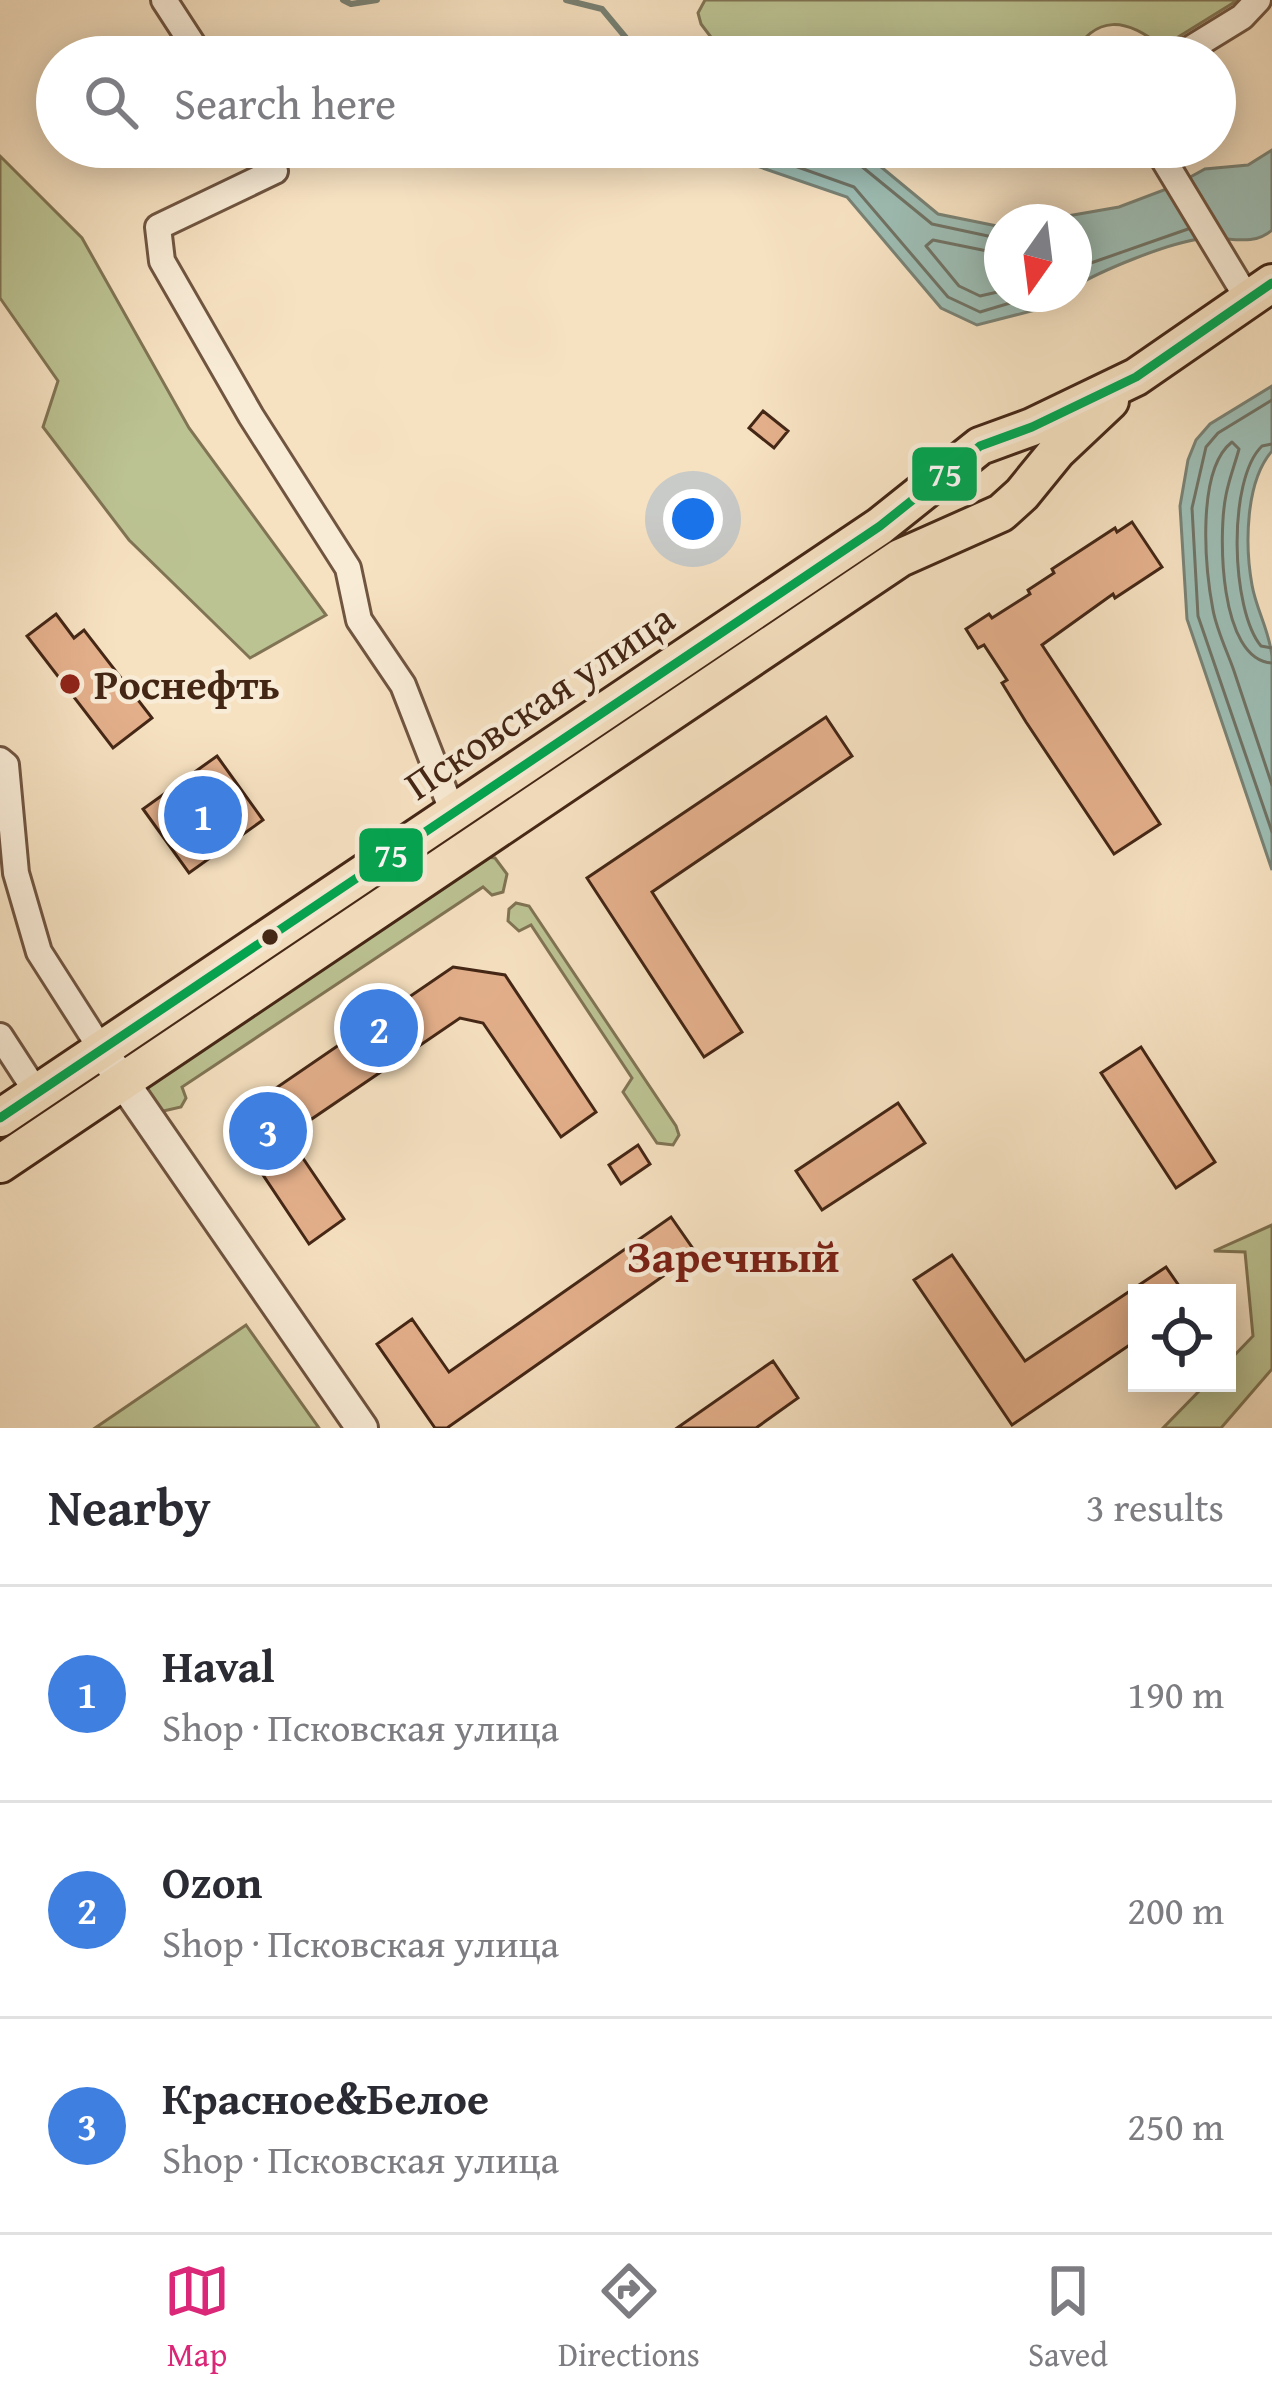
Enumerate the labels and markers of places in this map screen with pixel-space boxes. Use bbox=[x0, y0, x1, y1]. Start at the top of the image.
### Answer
place label: Роснефть bbox=[94, 653, 280, 714]
marker: Роснефть bbox=[57, 671, 83, 697]
pin: 1 bbox=[164, 770, 242, 860]
unlabelled marker bbox=[259, 926, 281, 948]
pin: 2 bbox=[340, 983, 418, 1073]
pin: 3 bbox=[229, 1086, 307, 1176]

